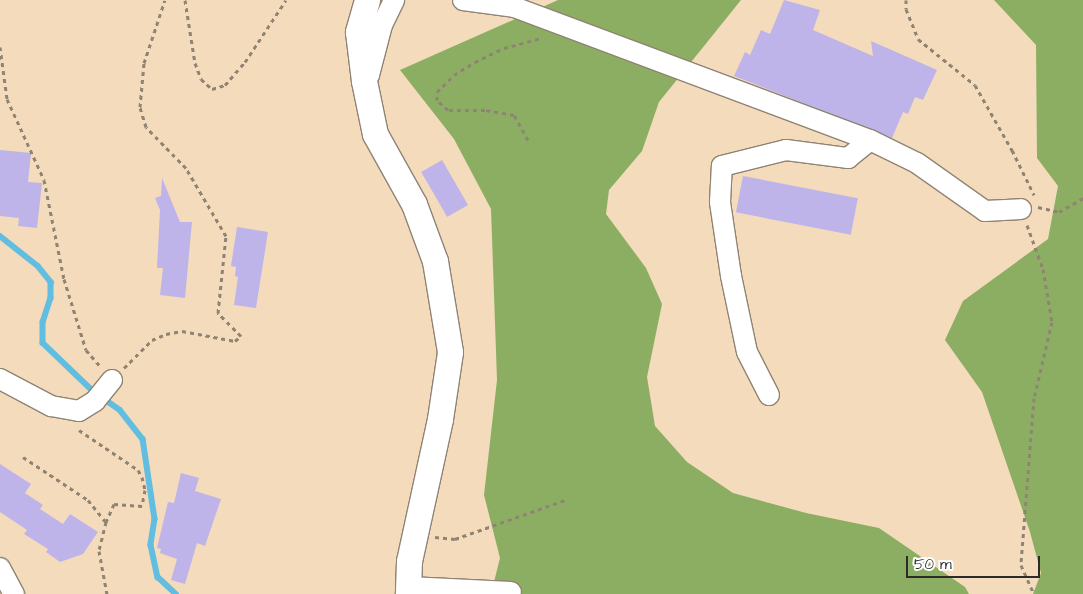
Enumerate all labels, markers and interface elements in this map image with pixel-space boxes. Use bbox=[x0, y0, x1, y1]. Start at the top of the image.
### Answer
scale bar bbox=[908, 546, 1042, 578]
text: 50 m bbox=[914, 554, 952, 575]

